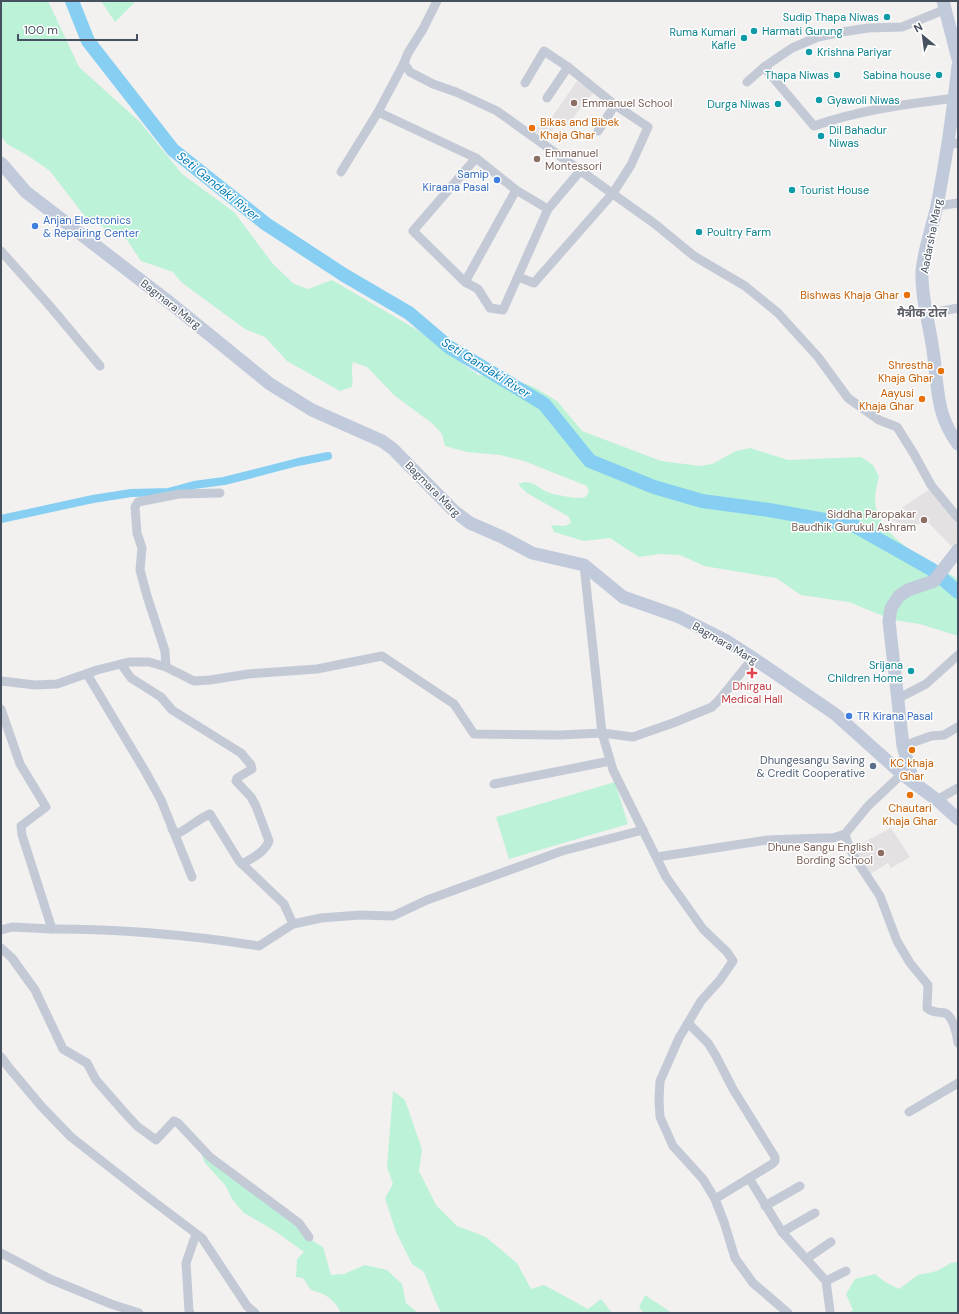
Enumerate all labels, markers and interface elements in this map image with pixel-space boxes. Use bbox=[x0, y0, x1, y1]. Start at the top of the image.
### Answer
place label: Sudip Thapa Niwas bbox=[783, 10, 879, 24]
marker: Sudip Thapa Niwas bbox=[882, 12, 892, 22]
scale bar bbox=[18, 16, 137, 42]
north arrow bbox=[903, 16, 943, 56]
text: N bbox=[911, 19, 925, 35]
text: 100 m bbox=[24, 22, 58, 38]
place label: Harmati Gurung bbox=[762, 24, 843, 38]
place label: Ruma Kumari Kafle bbox=[669, 25, 736, 52]
marker: Harmati Gurung bbox=[749, 26, 759, 36]
marker: Ruma Kumari Kafle bbox=[739, 33, 749, 43]
place label: Krishna Pariyar bbox=[817, 45, 892, 59]
marker: Krishna Pariyar bbox=[804, 47, 814, 57]
place label: Thapa Niwas bbox=[765, 68, 829, 82]
place label: Sabina house bbox=[863, 68, 931, 82]
marker: Thapa Niwas bbox=[832, 70, 842, 80]
marker: Sabina house bbox=[934, 70, 944, 80]
place label: Gyawoli Niwas bbox=[827, 93, 900, 107]
marker: Gyawoli Niwas bbox=[814, 95, 824, 105]
place label: Emmanuel School bbox=[582, 96, 673, 110]
place label: Durga Niwas bbox=[707, 97, 770, 111]
marker: Emmanuel School bbox=[569, 98, 579, 108]
marker: Durga Niwas bbox=[773, 99, 783, 109]
place label: Bikas and Bibek Khaja Ghar bbox=[540, 115, 620, 142]
marker: Bikas and Bibek Khaja Ghar bbox=[527, 123, 537, 133]
place label: Dil Bahadur Niwas bbox=[829, 123, 887, 150]
marker: Dil Bahadur Niwas bbox=[816, 131, 826, 141]
place label: Emmanuel Montessori bbox=[545, 146, 602, 173]
water label: Seti Gandaki River bbox=[174, 148, 263, 224]
marker: Emmanuel Montessori bbox=[532, 154, 542, 164]
place label: Samip Kiraana Pasal bbox=[423, 167, 489, 194]
marker: Samip Kiraana Pasal bbox=[492, 175, 502, 185]
place label: Tourist House bbox=[800, 183, 869, 197]
marker: Tourist House bbox=[787, 185, 797, 195]
street label: Aadarsha Marg bbox=[917, 197, 945, 275]
place label: Anjan Electronics & Repairing Center bbox=[43, 213, 139, 240]
marker: Anjan Electronics & Repairing Center bbox=[30, 221, 40, 231]
place label: Poultry Farm bbox=[707, 225, 771, 239]
marker: Poultry Farm bbox=[694, 227, 704, 237]
street label: Bagmara Marg bbox=[138, 276, 204, 332]
place label: Bishwas Khaja Ghar bbox=[800, 288, 899, 302]
marker: Bishwas Khaja Ghar bbox=[902, 290, 912, 300]
district label: मैत्रीक टोल bbox=[897, 305, 948, 321]
water label: Seti Gandaki River bbox=[439, 334, 534, 402]
place label: Shrestha Khaja Ghar bbox=[878, 358, 933, 385]
marker: Shrestha Khaja Ghar bbox=[936, 366, 946, 376]
place label: Aayusi Khaja Ghar bbox=[859, 386, 914, 413]
marker: Aayusi Khaja Ghar bbox=[917, 394, 927, 404]
street label: Bagmara Marg bbox=[402, 458, 464, 520]
place label: Siddha Paropakar Baudhik Gurukul Ashram bbox=[792, 507, 916, 534]
marker: Siddha Paropakar Baudhik Gurukul Ashram bbox=[919, 515, 929, 525]
street label: Bagmara Marg bbox=[690, 619, 760, 667]
place label: Srijana Children Home bbox=[827, 658, 903, 685]
marker: Srijana Children Home bbox=[906, 666, 916, 676]
marker: Dhirgau Medical Hall bbox=[747, 668, 757, 678]
place label: Dhirgau Medical Hall bbox=[721, 679, 783, 706]
place label: TR Kirana Pasal bbox=[857, 709, 933, 723]
marker: TR Kirana Pasal bbox=[844, 711, 854, 721]
marker: KC khaja Ghar bbox=[907, 745, 917, 755]
place label: Dhungesangu Saving & Credit Cooperative bbox=[757, 753, 865, 780]
place label: KC khaja Ghar bbox=[890, 756, 934, 783]
marker: Dhungesangu Saving & Credit Cooperative bbox=[868, 761, 878, 771]
marker: Chautari Khaja Ghar bbox=[905, 790, 915, 800]
place label: Chautari Khaja Ghar bbox=[882, 801, 938, 828]
place label: Dhune Sangu English Bording School bbox=[768, 840, 873, 867]
marker: Dhune Sangu English Bording School bbox=[876, 848, 886, 858]

